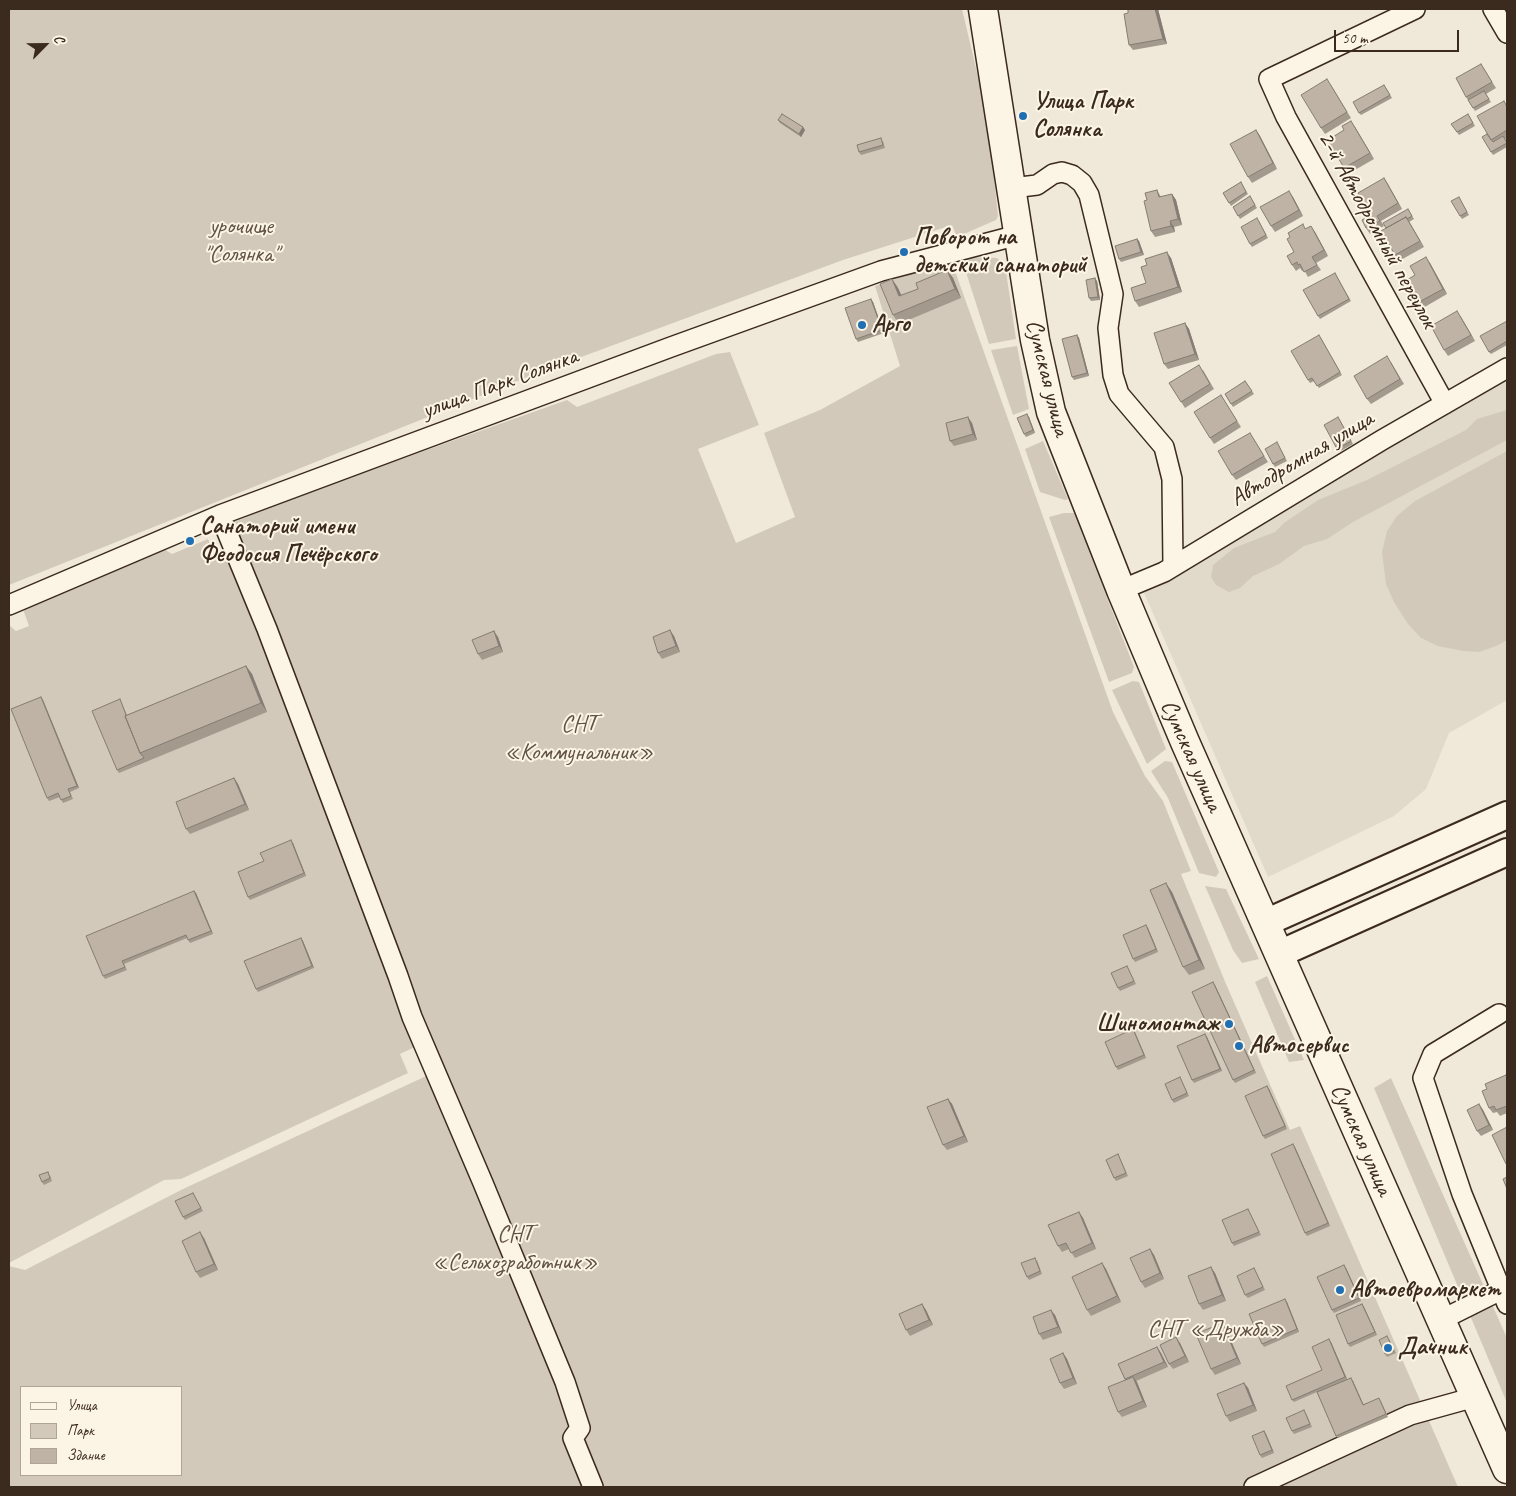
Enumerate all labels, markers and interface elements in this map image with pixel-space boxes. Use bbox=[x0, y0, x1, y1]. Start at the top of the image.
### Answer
north arrow bbox=[20, 20, 70, 70]
scale bar bbox=[1336, 20, 1461, 52]
text: 50 m bbox=[1342, 29, 1368, 48]
text: С bbox=[50, 32, 68, 45]
place label: Улица Парк Солянка bbox=[1033, 88, 1133, 144]
marker: Улица Парк Солянка bbox=[1017, 110, 1029, 122]
street label: 2-й Автодромный переулок bbox=[1311, 126, 1443, 334]
park label: урочище "Солянка" bbox=[204, 213, 278, 269]
place label: Поворот на детский санаторий bbox=[914, 224, 1086, 280]
marker: Поворот на детский санаторий bbox=[898, 246, 910, 258]
place label: Арго bbox=[872, 311, 910, 339]
street label: Сумская улица bbox=[1019, 317, 1075, 439]
marker: Арго bbox=[856, 319, 868, 331]
street label: улица Парк Солянка bbox=[418, 342, 582, 426]
street label: Автодромная улица bbox=[1225, 405, 1379, 513]
place label: Санаторий имени Феодосия Печёрского bbox=[200, 513, 377, 569]
marker: Санаторий имени Феодосия Печёрского bbox=[184, 535, 196, 547]
street label: Сумская улица bbox=[1154, 696, 1228, 816]
park label: СНТ «Коммунальник» bbox=[505, 711, 653, 767]
place label: Шиномонтаж bbox=[1096, 1010, 1219, 1038]
marker: Шиномонтаж bbox=[1223, 1018, 1235, 1030]
place label: Автосервис bbox=[1249, 1032, 1349, 1060]
marker: Автосервис bbox=[1233, 1040, 1245, 1052]
street label: Сумская улица bbox=[1324, 1080, 1398, 1200]
park label: СНТ «Сельхозработник» bbox=[432, 1221, 598, 1277]
place label: Автоевромаркет bbox=[1350, 1276, 1501, 1304]
marker: Автоевромаркет bbox=[1334, 1284, 1346, 1296]
park label: СНТ «Дружба» bbox=[1147, 1316, 1285, 1344]
place label: Дачник bbox=[1398, 1334, 1467, 1362]
marker: Дачник bbox=[1382, 1342, 1394, 1354]
legend bbox=[20, 1386, 182, 1476]
text: Улица bbox=[67, 1396, 97, 1415]
text: Парк bbox=[67, 1421, 94, 1440]
text: Здание bbox=[67, 1446, 105, 1465]

